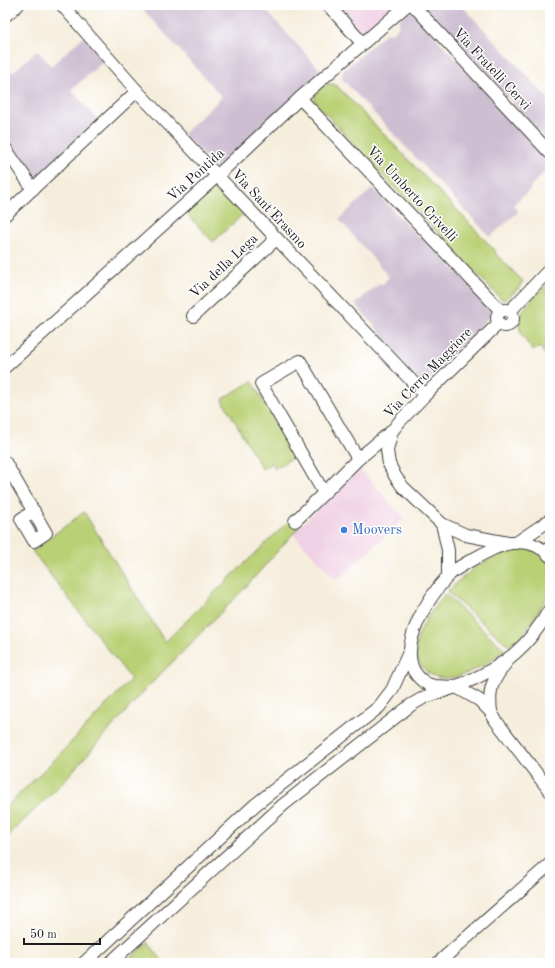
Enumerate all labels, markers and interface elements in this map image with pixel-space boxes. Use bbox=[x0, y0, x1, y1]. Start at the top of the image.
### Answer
street label: Via Fratelli Cervi bbox=[451, 25, 534, 113]
street label: Via Umberto Crivelli bbox=[364, 143, 460, 245]
street label: Via Pontida bbox=[165, 146, 227, 204]
street label: Via Sant'Erasmo bbox=[229, 167, 309, 251]
street label: Via della Lega bbox=[187, 231, 261, 301]
street label: Via Cerro Maggiore bbox=[381, 325, 475, 421]
place label: Moovers bbox=[352, 523, 402, 537]
marker: Moovers bbox=[339, 525, 349, 535]
scale bar bbox=[24, 920, 100, 946]
text: 50 m bbox=[30, 928, 57, 941]

